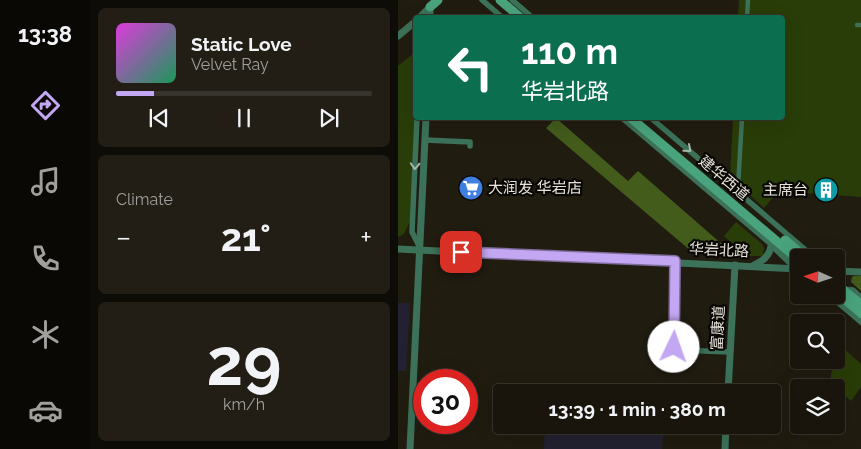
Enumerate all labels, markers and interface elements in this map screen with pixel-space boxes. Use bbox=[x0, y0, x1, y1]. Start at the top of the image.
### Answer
text: 13:38 bbox=[18, 21, 72, 47]
text: 110 m bbox=[521, 31, 618, 72]
text: Static Love bbox=[191, 33, 292, 55]
icon: left bbox=[438, 35, 503, 100]
text: Velvet Ray bbox=[191, 55, 269, 74]
text: 华岩北路 bbox=[521, 78, 609, 104]
icon: directions bbox=[28, 88, 63, 123]
icon: previous bbox=[145, 104, 173, 132]
icon: pause bbox=[230, 104, 258, 132]
icon: next bbox=[315, 104, 343, 132]
one-way arrow bbox=[682, 143, 691, 152]
street label: 建华西道 bbox=[695, 152, 753, 204]
one-way arrow bbox=[409, 162, 420, 170]
icon: music bbox=[28, 164, 63, 199]
supermarket icon: 大润发 华岩店 bbox=[458, 175, 484, 201]
building icon: 主席台 bbox=[813, 177, 839, 203]
place label: 大润发 华岩店 bbox=[488, 179, 582, 197]
place label: 主席台 bbox=[763, 181, 808, 199]
text: Climate bbox=[116, 190, 173, 209]
text: 21° bbox=[221, 215, 271, 260]
text: − bbox=[116, 221, 131, 254]
text: + bbox=[360, 221, 372, 254]
pin bbox=[440, 231, 482, 273]
icon: arrive bbox=[447, 238, 475, 266]
street label: 华岩北路 bbox=[689, 239, 749, 261]
icon: phone bbox=[28, 241, 63, 276]
north arrow bbox=[790, 249, 846, 304]
map controls bbox=[790, 249, 845, 434]
street label: 富康道 bbox=[708, 305, 728, 351]
button: search bbox=[790, 314, 845, 369]
icon: climate bbox=[28, 317, 63, 352]
position arrow bbox=[647, 320, 699, 372]
text: 29 bbox=[207, 324, 281, 400]
speed limit sign: 30 bbox=[413, 369, 478, 434]
button: layers bbox=[790, 379, 845, 434]
icon: car bbox=[28, 393, 63, 428]
text: km/h bbox=[223, 395, 265, 414]
text: 13:39 · 1 min · 380 m bbox=[548, 398, 726, 420]

